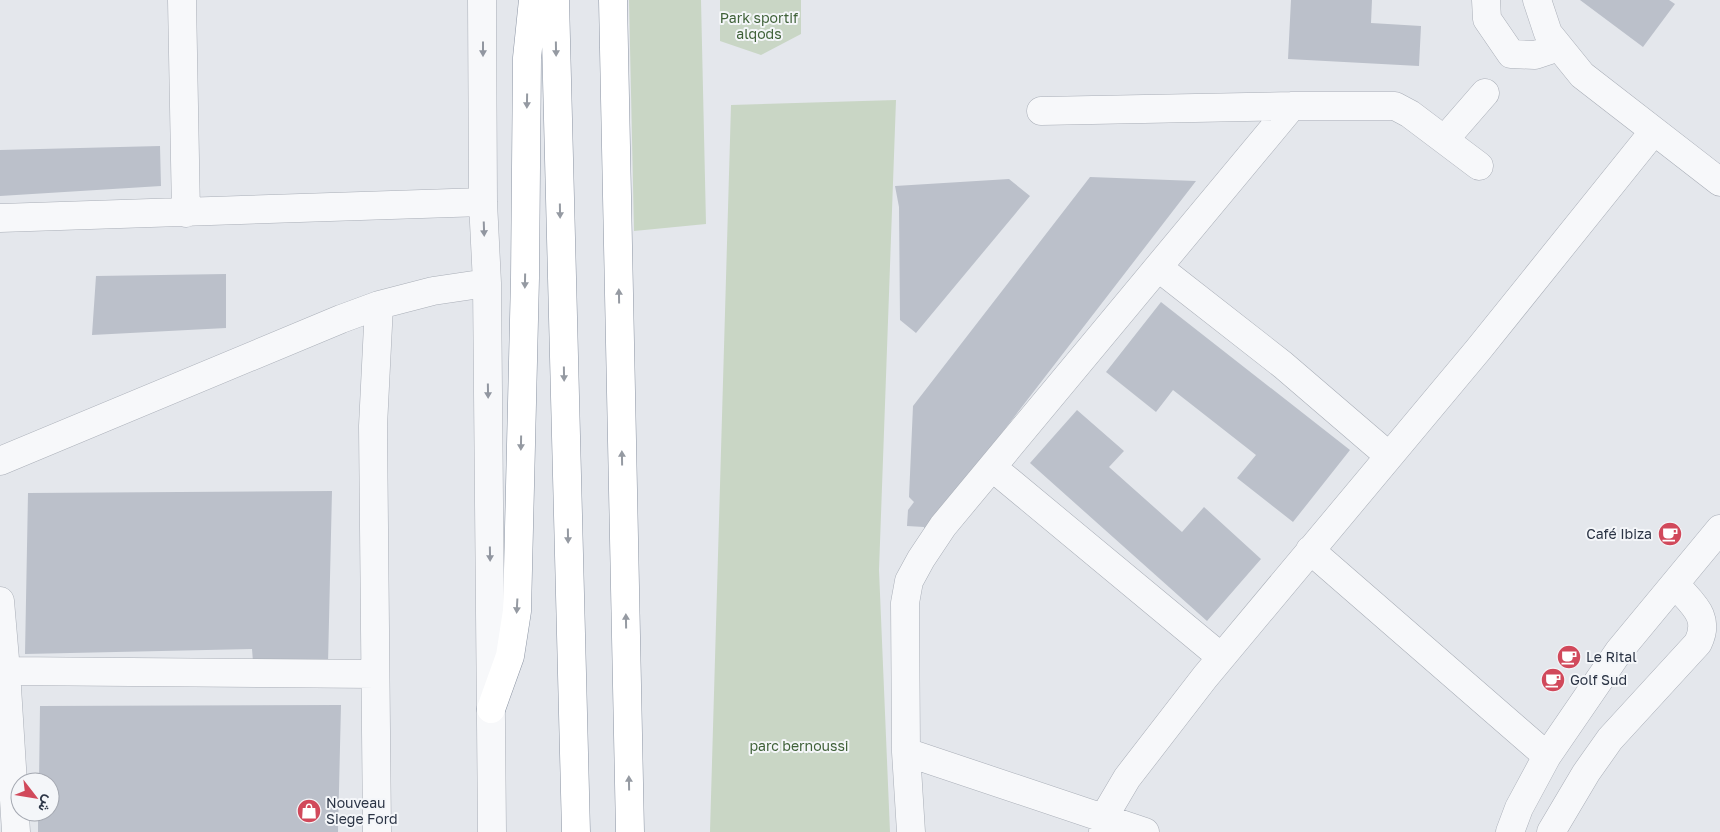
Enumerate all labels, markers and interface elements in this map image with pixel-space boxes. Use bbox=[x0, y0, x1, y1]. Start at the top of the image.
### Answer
park label: Park sportif alqods bbox=[720, 9, 798, 42]
one-way arrow bbox=[479, 41, 487, 57]
one-way arrow bbox=[552, 41, 560, 57]
one-way arrow bbox=[523, 93, 531, 109]
one-way arrow bbox=[556, 203, 564, 219]
one-way arrow bbox=[481, 221, 489, 237]
one-way arrow bbox=[521, 273, 529, 289]
one-way arrow bbox=[615, 288, 623, 304]
one-way arrow bbox=[560, 366, 568, 382]
one-way arrow bbox=[484, 383, 492, 399]
one-way arrow bbox=[517, 436, 525, 452]
one-way arrow bbox=[618, 450, 626, 466]
cafe icon: Café Ibiza bbox=[1657, 521, 1683, 547]
place label: Café Ibiza bbox=[1586, 525, 1652, 542]
one-way arrow bbox=[564, 528, 572, 544]
one-way arrow bbox=[486, 546, 494, 562]
one-way arrow bbox=[512, 598, 520, 614]
one-way arrow bbox=[621, 613, 629, 629]
cafe icon: Le Rital bbox=[1556, 644, 1582, 670]
place label: Le Rital bbox=[1586, 648, 1637, 665]
cafe icon: Golf Sud bbox=[1540, 667, 1566, 693]
place label: Golf Sud bbox=[1570, 671, 1627, 688]
park label: parc bernoussi bbox=[749, 737, 849, 754]
north arrow bbox=[10, 772, 60, 822]
one-way arrow bbox=[625, 775, 633, 791]
text: ش bbox=[34, 792, 58, 816]
place label: Nouveau Siege Ford bbox=[326, 794, 398, 827]
shop icon: Nouveau Siege Ford bbox=[296, 798, 322, 824]

